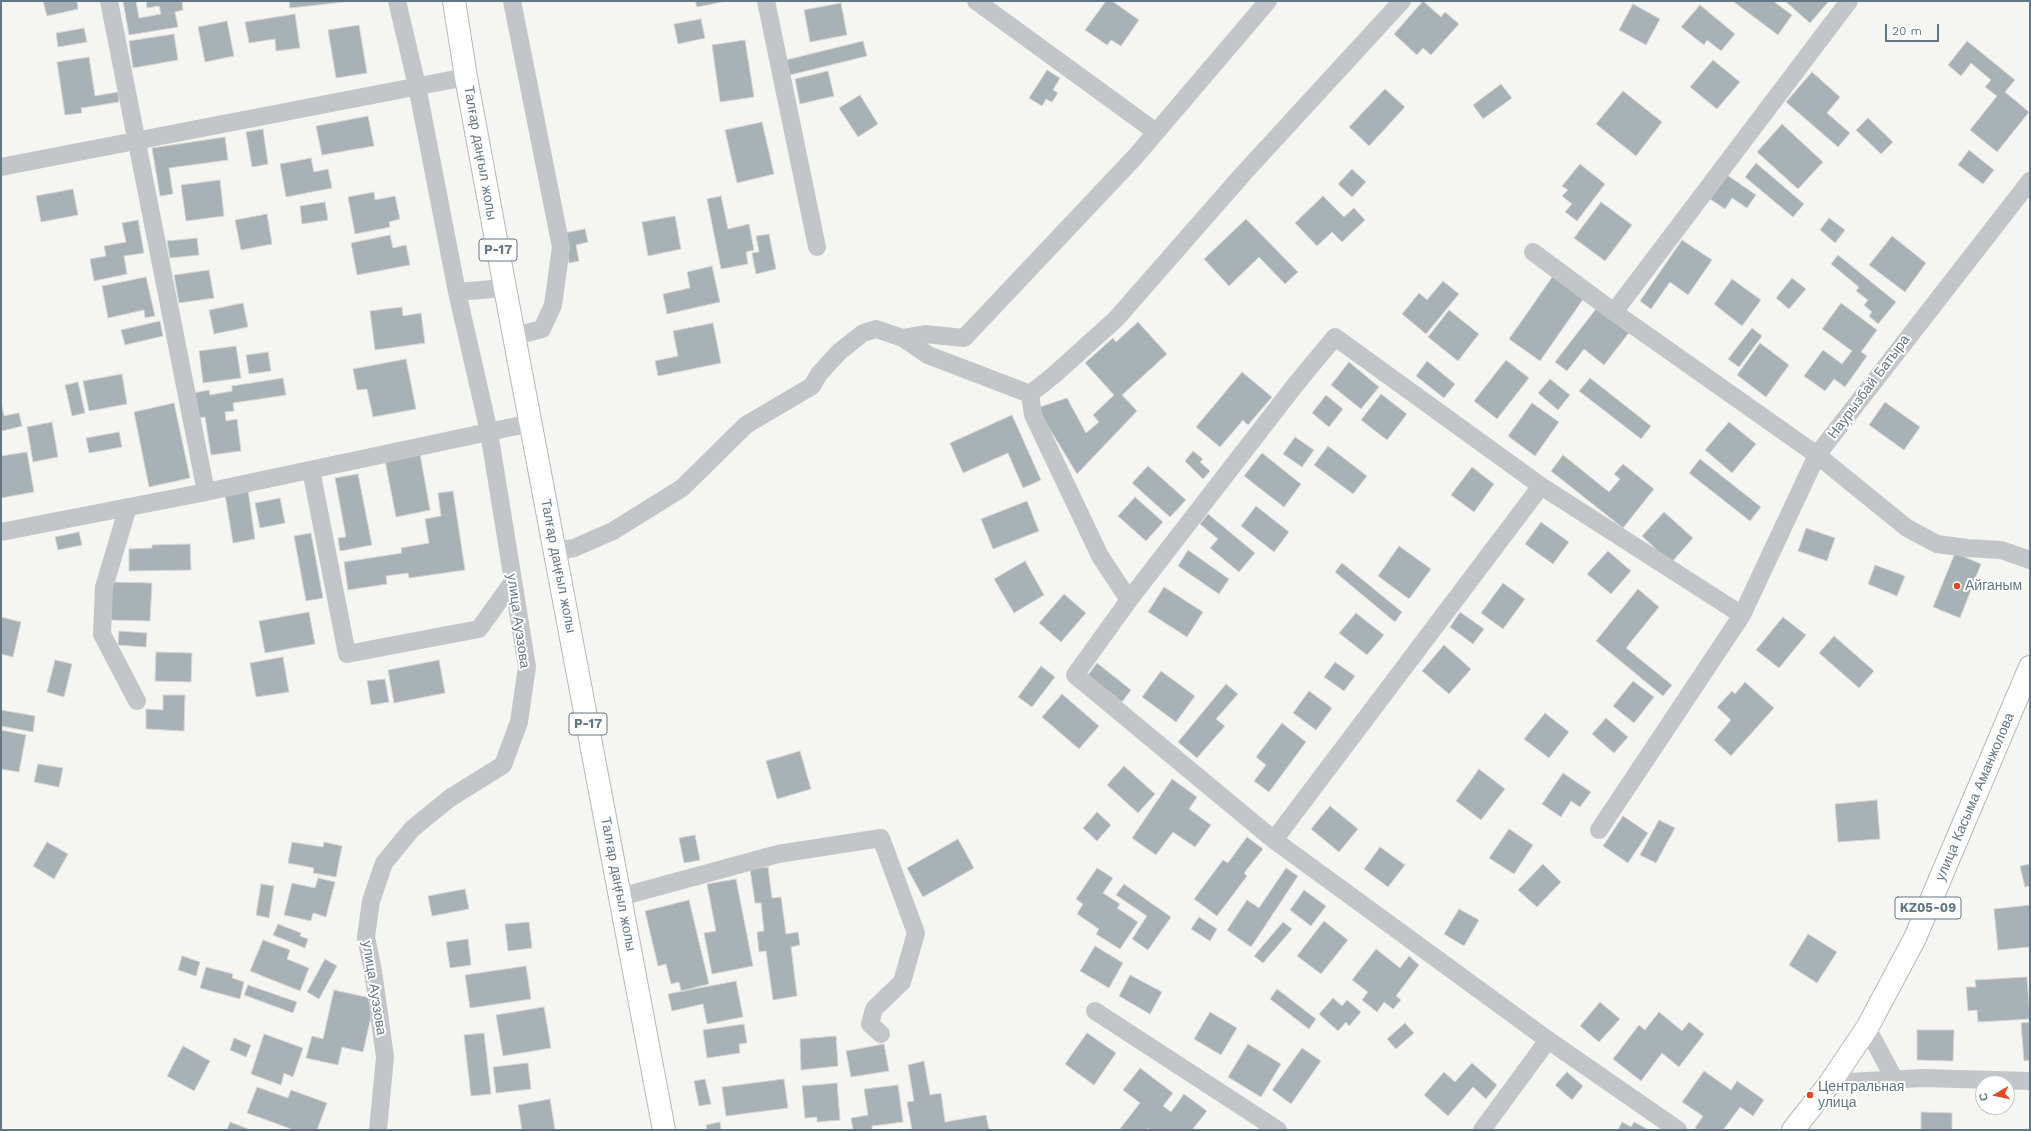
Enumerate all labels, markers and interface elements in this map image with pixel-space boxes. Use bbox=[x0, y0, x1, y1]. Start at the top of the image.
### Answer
scale bar bbox=[1887, 16, 1941, 42]
text: 20 m bbox=[1892, 24, 1922, 38]
street label: Талғар даңғыл жолы bbox=[460, 84, 500, 222]
road number: P-17 bbox=[479, 239, 517, 261]
street label: Наурызбай Батыра bbox=[1825, 332, 1913, 442]
street label: Талғар даңғыл жолы bbox=[537, 498, 579, 634]
street label: улица Ауэзова bbox=[503, 573, 533, 669]
place label: Айганым bbox=[1965, 578, 2022, 594]
marker: Айганым bbox=[1952, 581, 1962, 591]
street label: улица Касыма Аманжолова bbox=[1932, 710, 2018, 884]
road number: P-17 bbox=[569, 713, 607, 735]
street label: Талғар даңғыл жолы bbox=[597, 816, 639, 952]
road number: KZ05-09 bbox=[1895, 897, 1961, 919]
street label: улица Ауэзова bbox=[358, 940, 390, 1036]
north arrow bbox=[1975, 1075, 2015, 1115]
place label: Центральная улица bbox=[1818, 1079, 1904, 1112]
marker: Центральная улица bbox=[1805, 1090, 1815, 1100]
text: С bbox=[1977, 1092, 1991, 1102]

